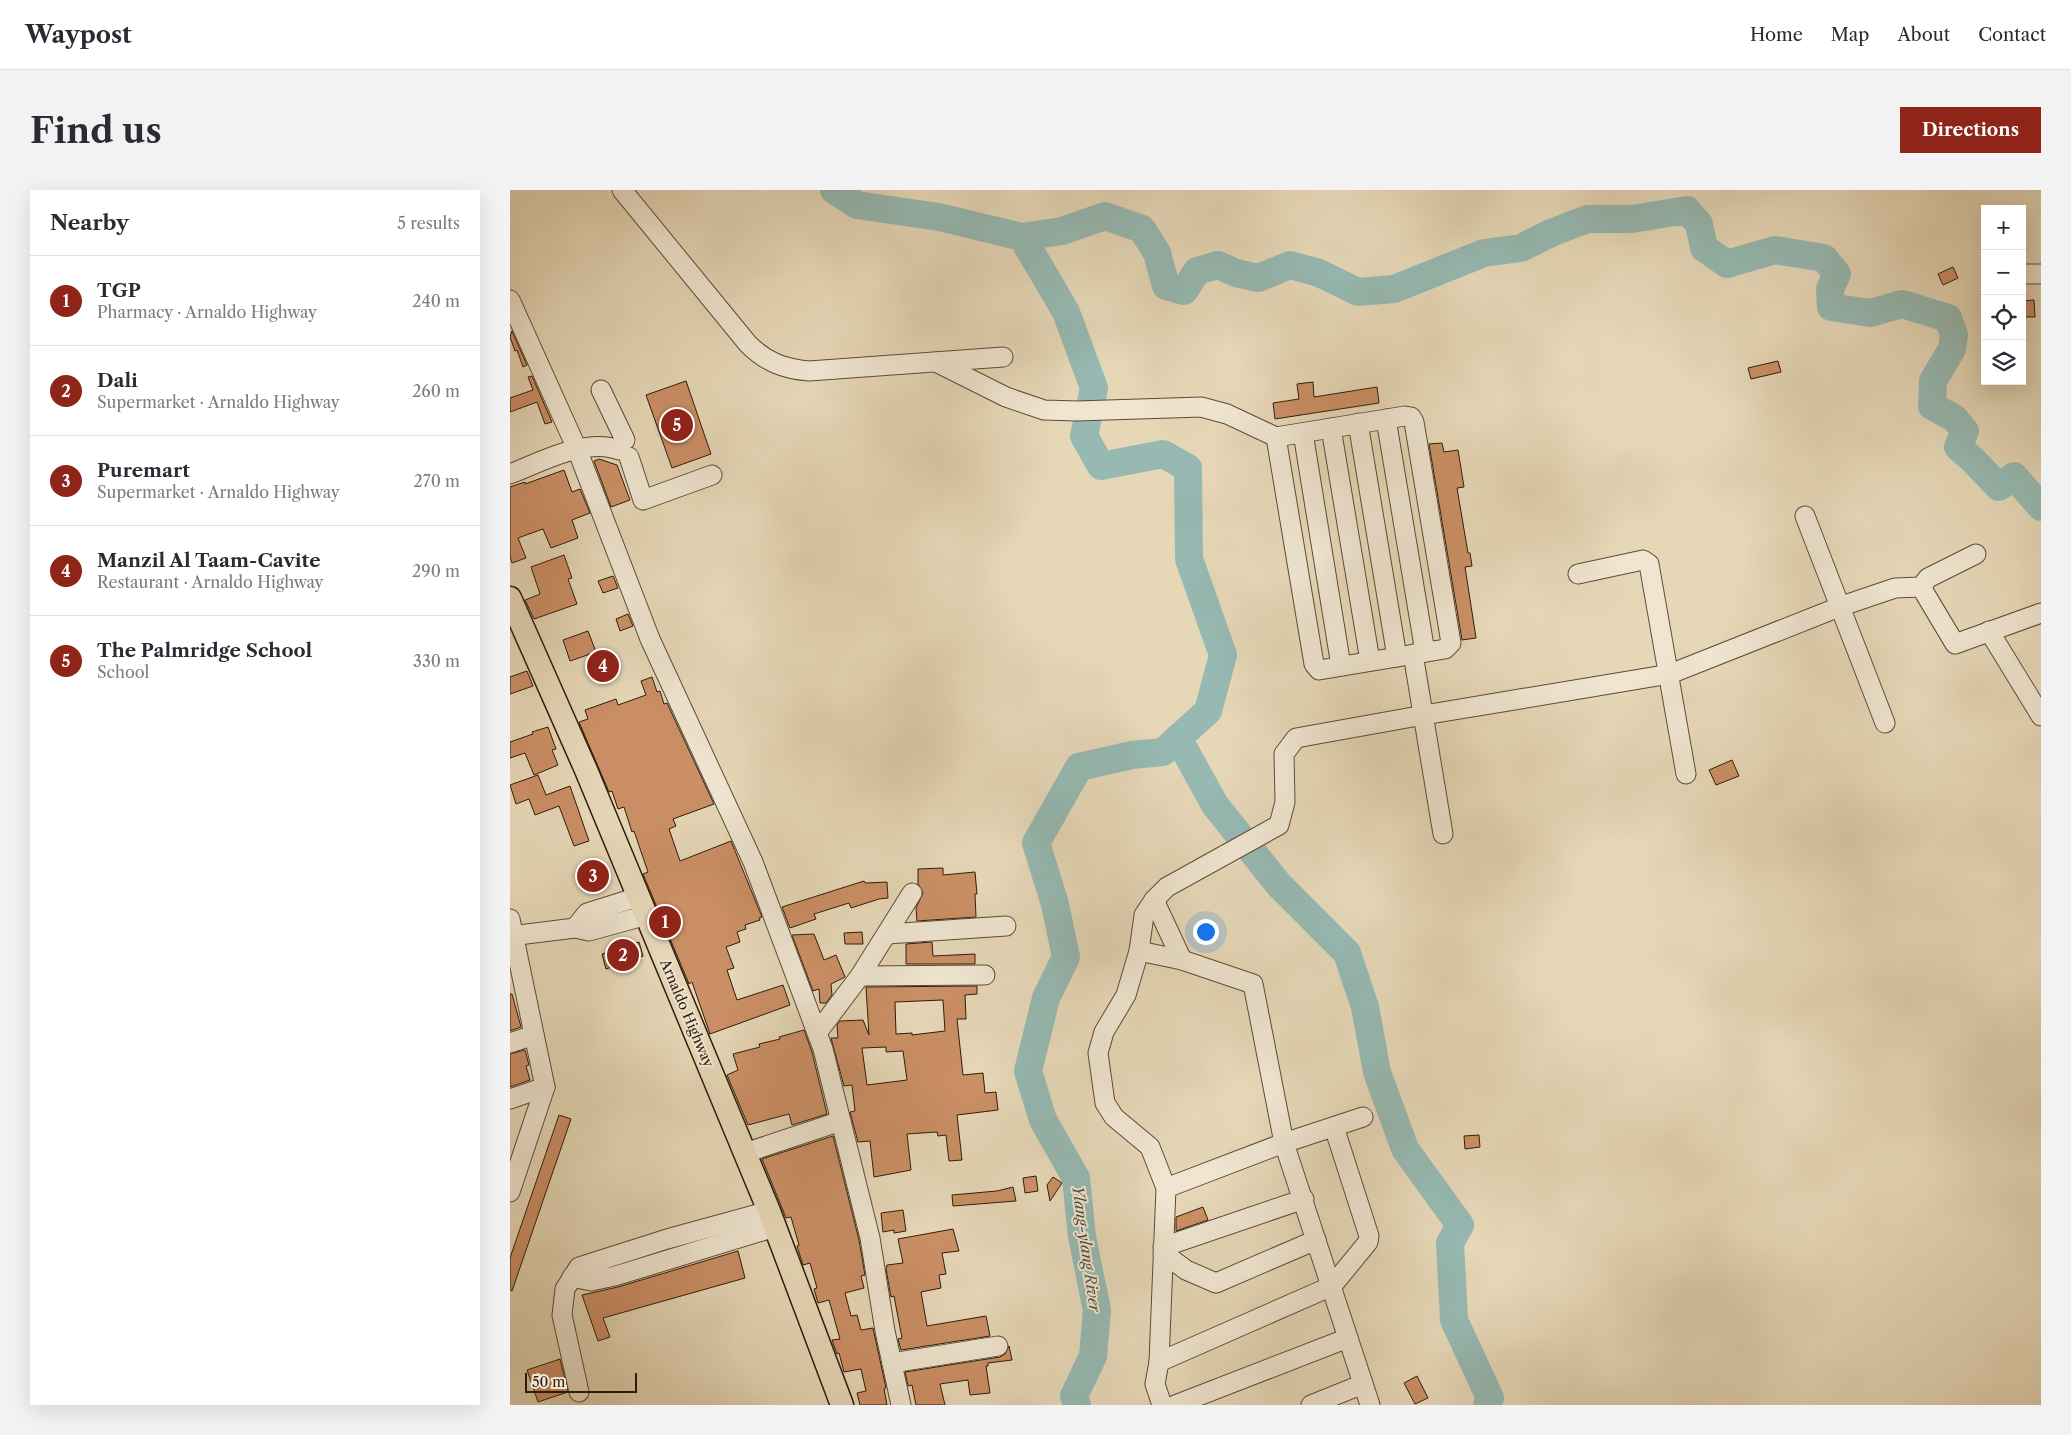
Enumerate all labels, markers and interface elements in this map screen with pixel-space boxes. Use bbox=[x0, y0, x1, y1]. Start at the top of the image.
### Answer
text: Waypost bbox=[25, 20, 132, 49]
text: Home bbox=[1750, 24, 1803, 46]
text: Map bbox=[1831, 24, 1869, 46]
text: About bbox=[1897, 24, 1950, 46]
text: Contact bbox=[1978, 24, 2046, 46]
button: Directions bbox=[1900, 107, 2041, 153]
text: Find us bbox=[30, 109, 162, 152]
map controls bbox=[1981, 205, 2026, 385]
button: + bbox=[1981, 205, 2026, 250]
text: Nearby bbox=[50, 210, 129, 235]
text: 5 results bbox=[397, 213, 460, 233]
button: − bbox=[1981, 250, 2026, 295]
text: TGP bbox=[97, 279, 141, 302]
text: 1 bbox=[62, 291, 70, 311]
text: 240 m bbox=[412, 291, 460, 311]
button: locate bbox=[1981, 295, 2026, 340]
text: Pharmacy · Arnaldo Highway bbox=[97, 302, 317, 322]
button: layers bbox=[1981, 340, 2026, 385]
text: Dali bbox=[97, 369, 138, 392]
text: 2 bbox=[61, 381, 71, 401]
text: 260 m bbox=[412, 381, 460, 401]
text: Supermarket · Arnaldo Highway bbox=[97, 392, 340, 412]
pin: 5 bbox=[661, 406, 693, 444]
text: Puremart bbox=[97, 459, 190, 482]
text: 3 bbox=[61, 471, 71, 491]
text: 270 m bbox=[414, 471, 460, 491]
text: Supermarket · Arnaldo Highway bbox=[97, 482, 340, 502]
text: Manzil Al Taam-Cavite bbox=[97, 549, 321, 572]
text: 4 bbox=[61, 561, 71, 581]
text: 290 m bbox=[412, 561, 460, 581]
text: Restaurant · Arnaldo Highway bbox=[97, 572, 324, 592]
text: The Palmridge School bbox=[97, 639, 312, 662]
pin: 4 bbox=[587, 647, 619, 685]
text: 5 bbox=[62, 651, 70, 671]
text: 330 m bbox=[413, 651, 460, 671]
text: School bbox=[97, 662, 149, 682]
pin: 3 bbox=[577, 857, 609, 895]
pin: 1 bbox=[649, 903, 681, 941]
your location bbox=[1193, 919, 1219, 945]
pin: 2 bbox=[607, 936, 639, 974]
street label: Arnaldo Highway bbox=[656, 955, 718, 1070]
water label: Ylang-ylang River bbox=[1068, 1185, 1105, 1314]
scale bar bbox=[525, 1370, 638, 1393]
text: 50 m bbox=[532, 1373, 565, 1391]

